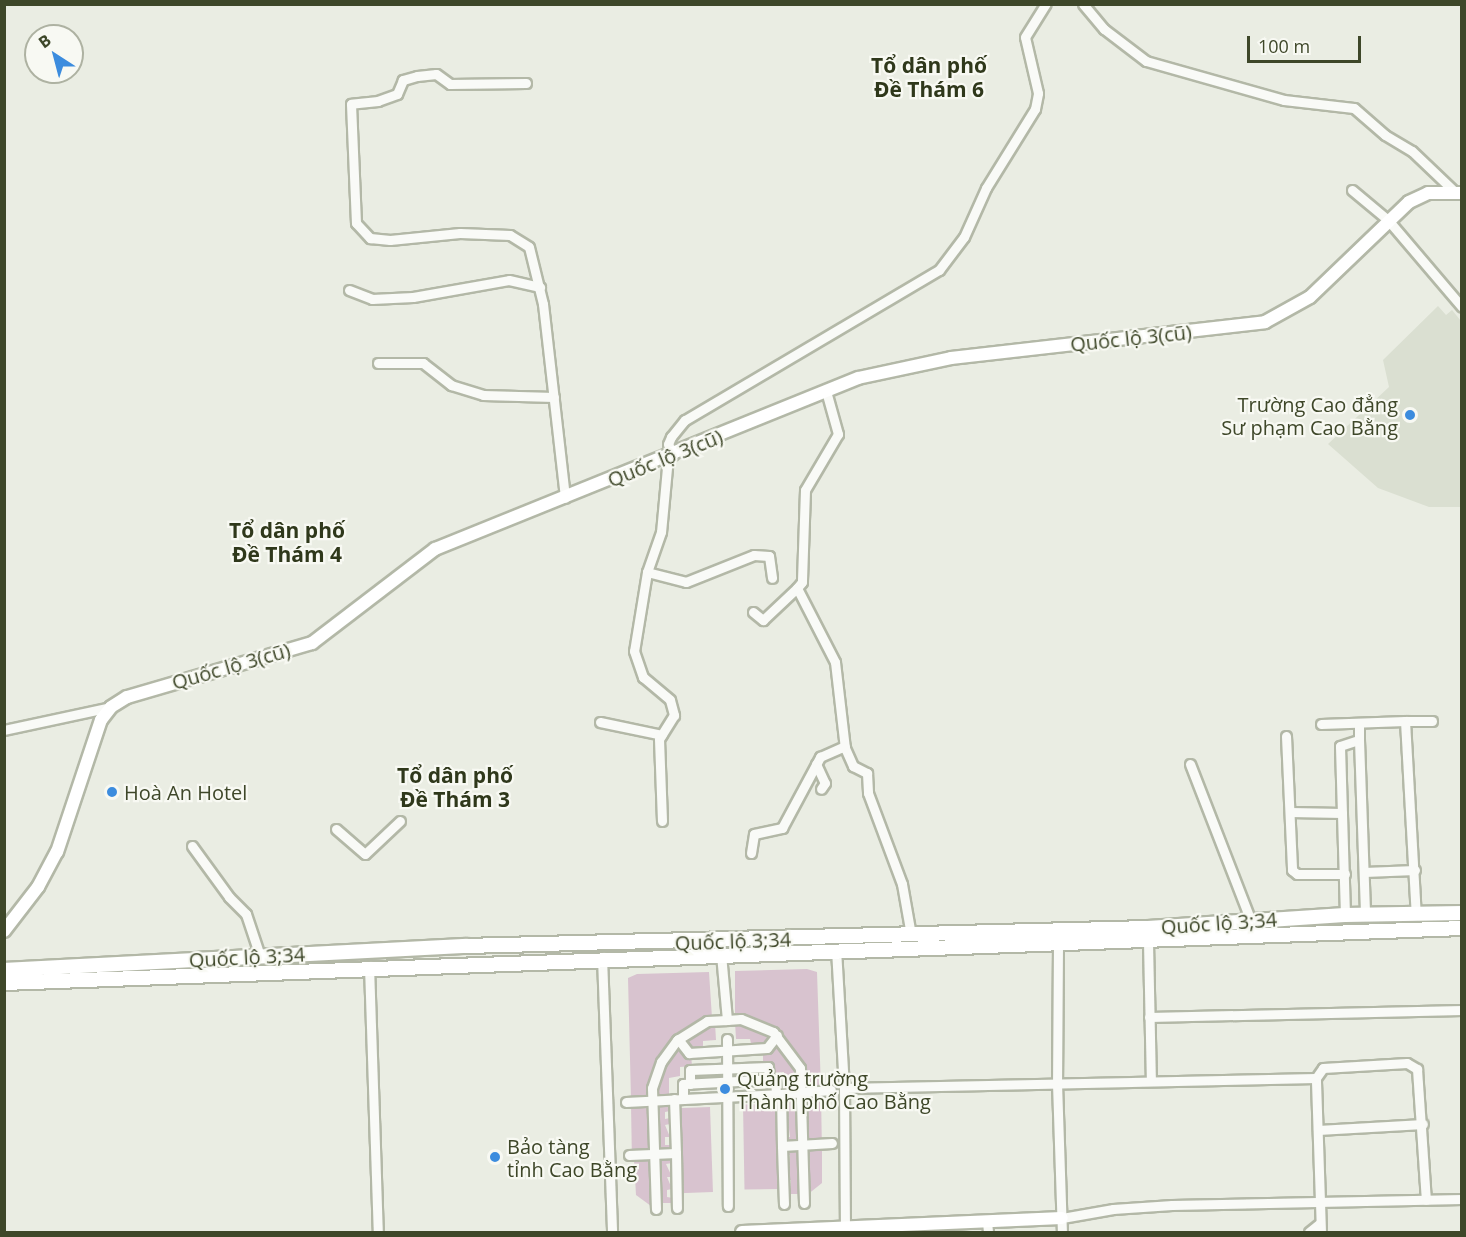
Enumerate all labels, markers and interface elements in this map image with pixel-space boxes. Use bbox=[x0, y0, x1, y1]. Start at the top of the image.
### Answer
north arrow bbox=[24, 24, 84, 84]
scale bar bbox=[1250, 24, 1364, 62]
text: B bbox=[34, 29, 55, 53]
text: 100 m bbox=[1258, 34, 1310, 58]
district label: Tổ dân phố Đề Thám 6 bbox=[871, 52, 987, 102]
street label: Quốc lộ 3(cũ) bbox=[1069, 320, 1193, 356]
place label: Trường Cao đẳng Sư phạm Cao Bằng bbox=[1221, 392, 1398, 439]
marker: Trường Cao đẳng Sư phạm Cao Bằng bbox=[1403, 408, 1417, 422]
street label: Quốc lộ 3(cũ) bbox=[604, 424, 726, 492]
district label: Tổ dân phố Đề Thám 4 bbox=[229, 517, 345, 567]
street label: Quốc lộ 3(cũ) bbox=[169, 638, 293, 694]
district label: Tổ dân phố Đề Thám 3 bbox=[397, 762, 513, 812]
place label: Hoà An Hotel bbox=[124, 780, 247, 804]
marker: Hoà An Hotel bbox=[105, 785, 119, 799]
street label: Quốc lộ 3;34 bbox=[1160, 907, 1278, 939]
street label: Quốc lộ 3;34 bbox=[674, 927, 792, 955]
street label: Quốc lộ 3;34 bbox=[188, 942, 306, 972]
place label: Quảng trường Thành phố Cao Bằng bbox=[737, 1066, 931, 1113]
marker: Quảng trường Thành phố Cao Bằng bbox=[718, 1082, 732, 1096]
place label: Bảo tàng tỉnh Cao Bằng bbox=[507, 1134, 637, 1181]
marker: Bảo tàng tỉnh Cao Bằng bbox=[488, 1150, 502, 1164]

